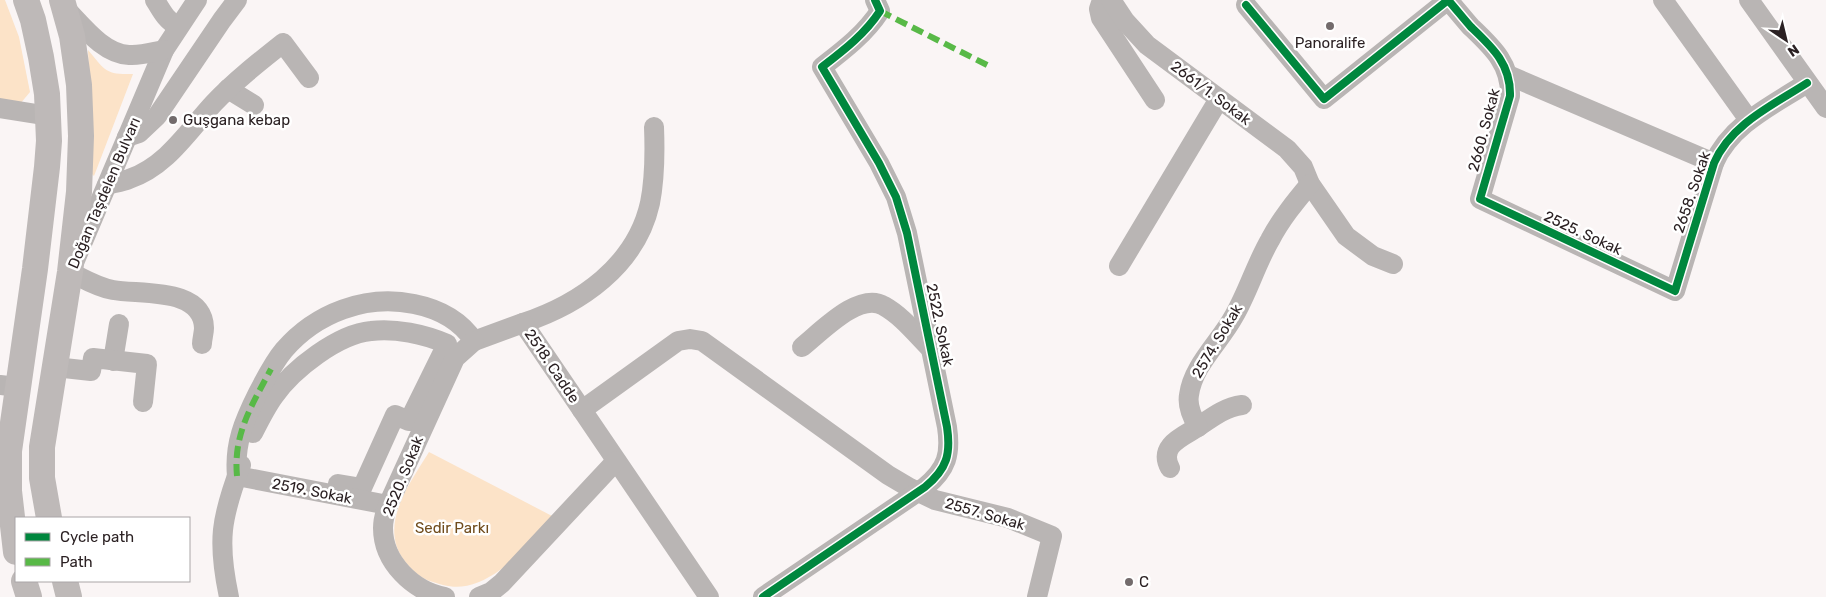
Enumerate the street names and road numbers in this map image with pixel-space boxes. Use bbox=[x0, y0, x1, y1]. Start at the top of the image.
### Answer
street label: 2661/1. Sokak bbox=[1167, 57, 1255, 129]
street label: 2660. Sokak bbox=[1464, 86, 1504, 173]
street label: Doğan Taşdelen Bulvarı bbox=[64, 115, 144, 271]
street label: 2658. Sokak bbox=[1670, 149, 1714, 235]
street label: 2525. Sokak bbox=[1541, 207, 1625, 259]
street label: 2522. Sokak bbox=[922, 282, 958, 368]
street label: 2574. Sokak bbox=[1188, 301, 1246, 381]
street label: 2518. Cadde bbox=[521, 326, 583, 406]
street label: 2520. Sokak bbox=[379, 433, 427, 519]
street label: 2519. Sokak bbox=[271, 474, 354, 508]
street label: 2557. Sokak bbox=[943, 494, 1027, 534]

